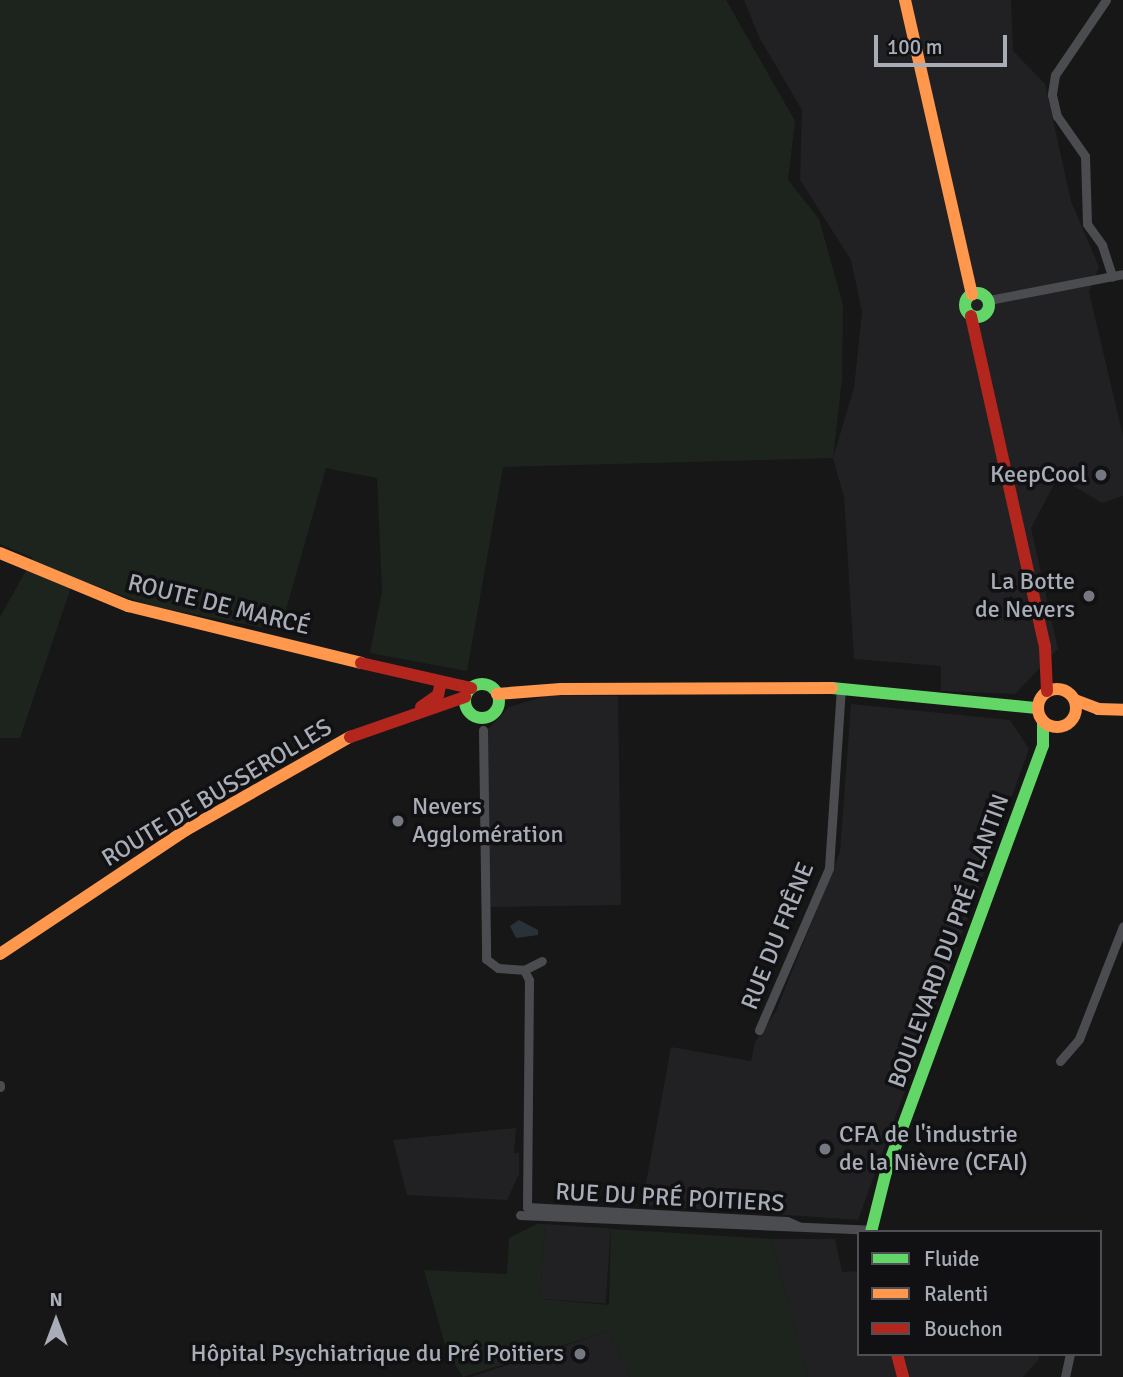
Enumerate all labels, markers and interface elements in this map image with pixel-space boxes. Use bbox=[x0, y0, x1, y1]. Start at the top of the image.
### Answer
scale bar bbox=[878, 21, 1011, 65]
text: 100 m bbox=[887, 34, 942, 60]
place label: KeepCool bbox=[990, 461, 1087, 489]
marker: KeepCool bbox=[1093, 467, 1109, 483]
street label: ROUTE DE MARCÉ bbox=[125, 568, 313, 642]
place label: La Botte de Nevers bbox=[975, 568, 1075, 624]
marker: La Botte de Nevers bbox=[1081, 588, 1097, 604]
street label: ROUTE DE BUSSEROLLES bbox=[97, 713, 337, 873]
street label: BOULEVARD DU PRÉ PLANTIN bbox=[882, 790, 1016, 1092]
place label: Nevers Agglomération bbox=[412, 793, 564, 849]
marker: Nevers Agglomération bbox=[390, 813, 406, 829]
street label: RUE DU FRÊNE bbox=[735, 858, 821, 1014]
place label: CFA de l'industrie de la Nièvre (CFAI) bbox=[839, 1121, 1028, 1177]
marker: CFA de l'industrie de la Nièvre (CFAI) bbox=[817, 1141, 833, 1157]
street label: RUE DU PRÉ POITIERS bbox=[555, 1178, 785, 1218]
legend bbox=[857, 1230, 1102, 1356]
text: Fluide bbox=[924, 1246, 980, 1272]
text: Ralenti bbox=[924, 1281, 988, 1307]
north arrow bbox=[21, 1286, 91, 1356]
text: N bbox=[49, 1288, 63, 1312]
text: Bouchon bbox=[924, 1316, 1003, 1342]
place label: Hôpital Psychiatrique du Pré Poitiers bbox=[190, 1340, 564, 1368]
marker: Hôpital Psychiatrique du Pré Poitiers bbox=[570, 1344, 590, 1364]

